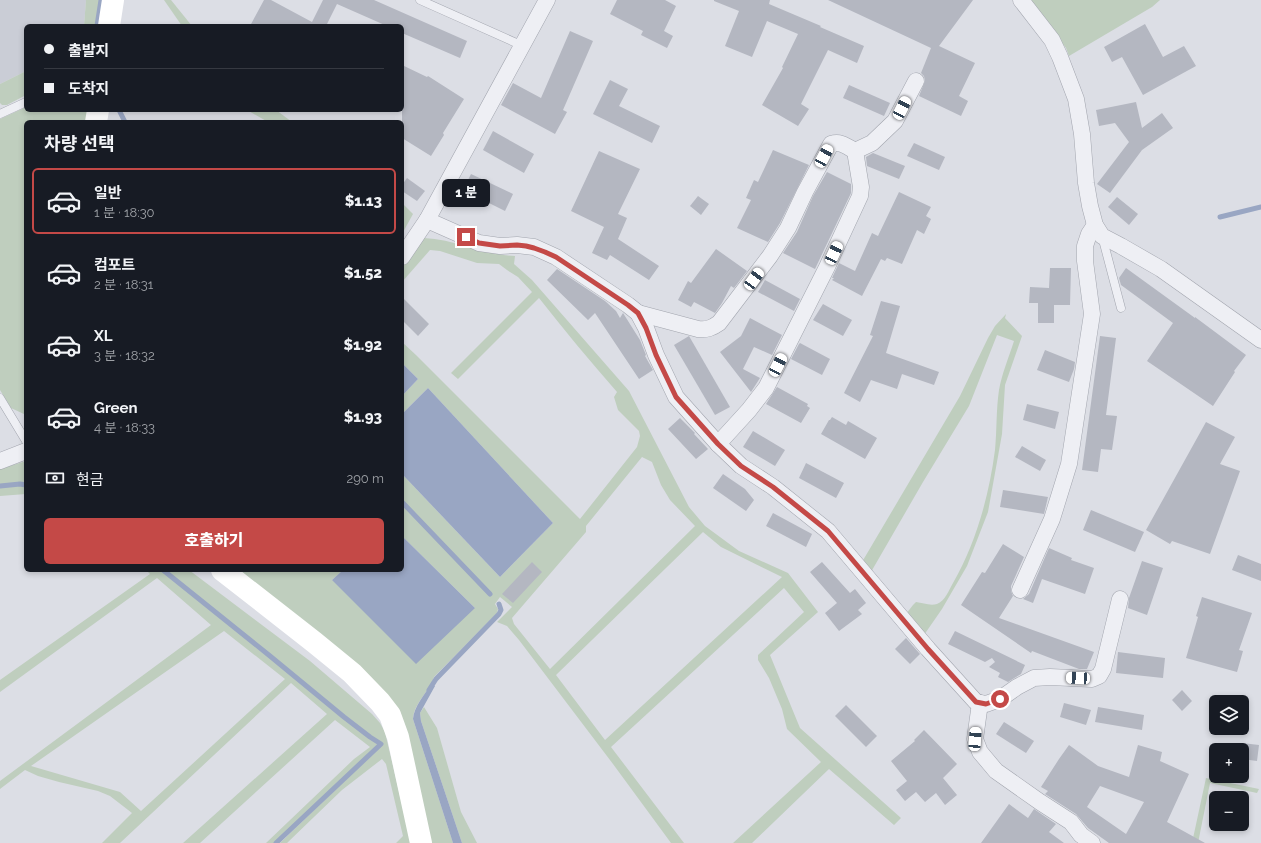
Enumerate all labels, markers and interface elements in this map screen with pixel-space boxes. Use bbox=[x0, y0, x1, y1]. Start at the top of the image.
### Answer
text: 출발지 bbox=[68, 42, 109, 60]
text: 도착지 bbox=[68, 80, 109, 98]
car bbox=[891, 95, 913, 121]
text: 차량 선택 bbox=[44, 133, 115, 154]
car bbox=[813, 143, 835, 169]
callout: 1 분 bbox=[442, 179, 490, 207]
icon: car bbox=[46, 183, 82, 219]
text: 일반 bbox=[94, 184, 122, 202]
text: 1 분 bbox=[455, 185, 477, 200]
text: $1.13 bbox=[345, 192, 382, 210]
text: 1 분 · 18:30 bbox=[94, 205, 155, 220]
route end bbox=[457, 228, 475, 246]
car bbox=[823, 240, 845, 266]
icon: car bbox=[46, 255, 82, 291]
text: 컴포트 bbox=[94, 256, 135, 274]
text: $1.52 bbox=[344, 264, 382, 282]
car bbox=[742, 266, 766, 292]
text: 2 분 · 18:31 bbox=[94, 277, 153, 292]
icon: car bbox=[46, 327, 82, 363]
text: XL bbox=[94, 327, 112, 345]
text: $1.92 bbox=[343, 336, 382, 354]
text: 3 분 · 18:32 bbox=[94, 348, 155, 363]
car bbox=[767, 352, 789, 378]
icon: car bbox=[46, 399, 82, 435]
text: Green bbox=[94, 399, 138, 417]
text: $1.93 bbox=[344, 408, 382, 426]
text: 4 분 · 18:33 bbox=[94, 420, 155, 435]
icon: cash bbox=[44, 467, 66, 489]
text: 현금 bbox=[76, 471, 104, 489]
text: 290 m bbox=[346, 471, 384, 486]
button: 호출하기 bbox=[44, 518, 384, 564]
car bbox=[1066, 671, 1090, 685]
route start bbox=[991, 690, 1009, 708]
map controls bbox=[1209, 695, 1249, 831]
button: layers bbox=[1209, 695, 1249, 735]
car bbox=[968, 727, 982, 751]
button: + bbox=[1209, 743, 1249, 783]
button: − bbox=[1209, 791, 1249, 831]

